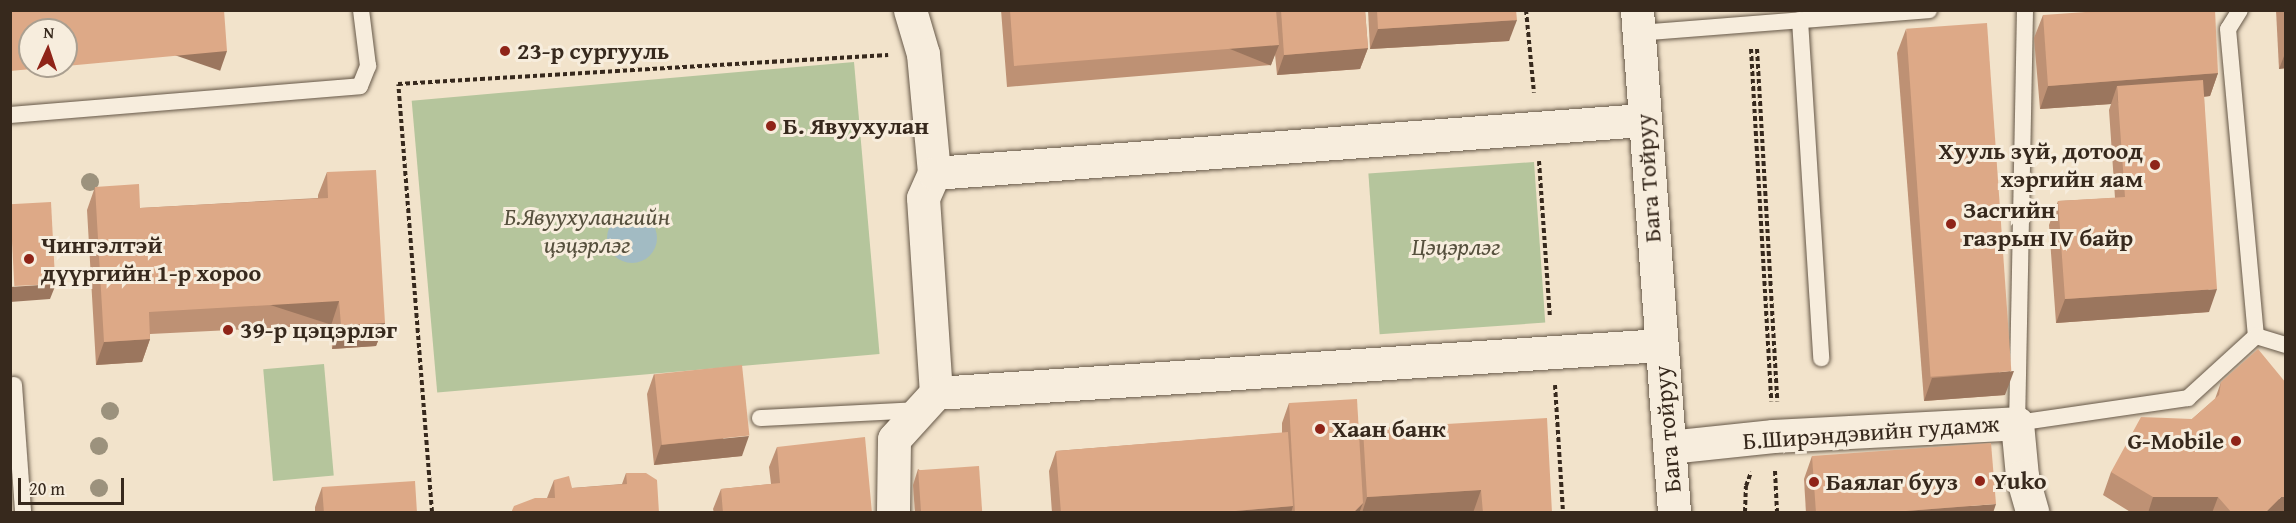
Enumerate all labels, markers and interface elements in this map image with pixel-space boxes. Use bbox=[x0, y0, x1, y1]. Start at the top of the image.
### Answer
north arrow bbox=[18, 18, 78, 78]
text: N bbox=[43, 20, 55, 44]
place label: 23-р сургууль bbox=[517, 37, 669, 65]
marker: 23-р сургууль bbox=[498, 44, 512, 58]
place label: Б. Явуухулан bbox=[783, 112, 929, 140]
street label: Бага Тойруу bbox=[1629, 113, 1667, 243]
marker: Б. Явуухулан bbox=[764, 119, 778, 133]
place label: Хууль зүй, дотоод хэргийн яам bbox=[1939, 137, 2143, 193]
marker: Хууль зүй, дотоод хэргийн яам bbox=[2148, 158, 2162, 172]
place label: Засгийн газрын IV байр bbox=[1963, 196, 2133, 252]
park label: Б.Явуухулангийн цэцэрлэг bbox=[504, 203, 670, 259]
marker: Засгийн газрын IV байр bbox=[1944, 217, 1958, 231]
place label: Чингэлтэй дүүргийн 1-р хороо bbox=[41, 231, 261, 287]
park label: Цэцэрлэг bbox=[1412, 233, 1500, 261]
marker: Чингэлтэй дүүргийн 1-р хороо bbox=[22, 252, 36, 266]
place label: 39-р цэцэрлэг bbox=[240, 316, 397, 344]
marker: 39-р цэцэрлэг bbox=[221, 323, 235, 337]
street label: Бага тойруу bbox=[1647, 364, 1687, 494]
street label: Б.Ширэндэвийн гудамж bbox=[1742, 409, 2000, 455]
place label: Хаан банк bbox=[1332, 415, 1446, 443]
marker: Хаан банк bbox=[1313, 422, 1327, 436]
place label: G-Mobile bbox=[2128, 427, 2224, 455]
marker: G-Mobile bbox=[2229, 434, 2243, 448]
scale bar bbox=[21, 466, 128, 504]
place label: Yuko bbox=[1992, 467, 2047, 495]
place label: Баялаг бууз bbox=[1826, 468, 1958, 496]
marker: Yuko bbox=[1973, 474, 1987, 488]
text: 20 m bbox=[29, 475, 65, 502]
marker: Баялаг бууз bbox=[1807, 475, 1821, 489]

